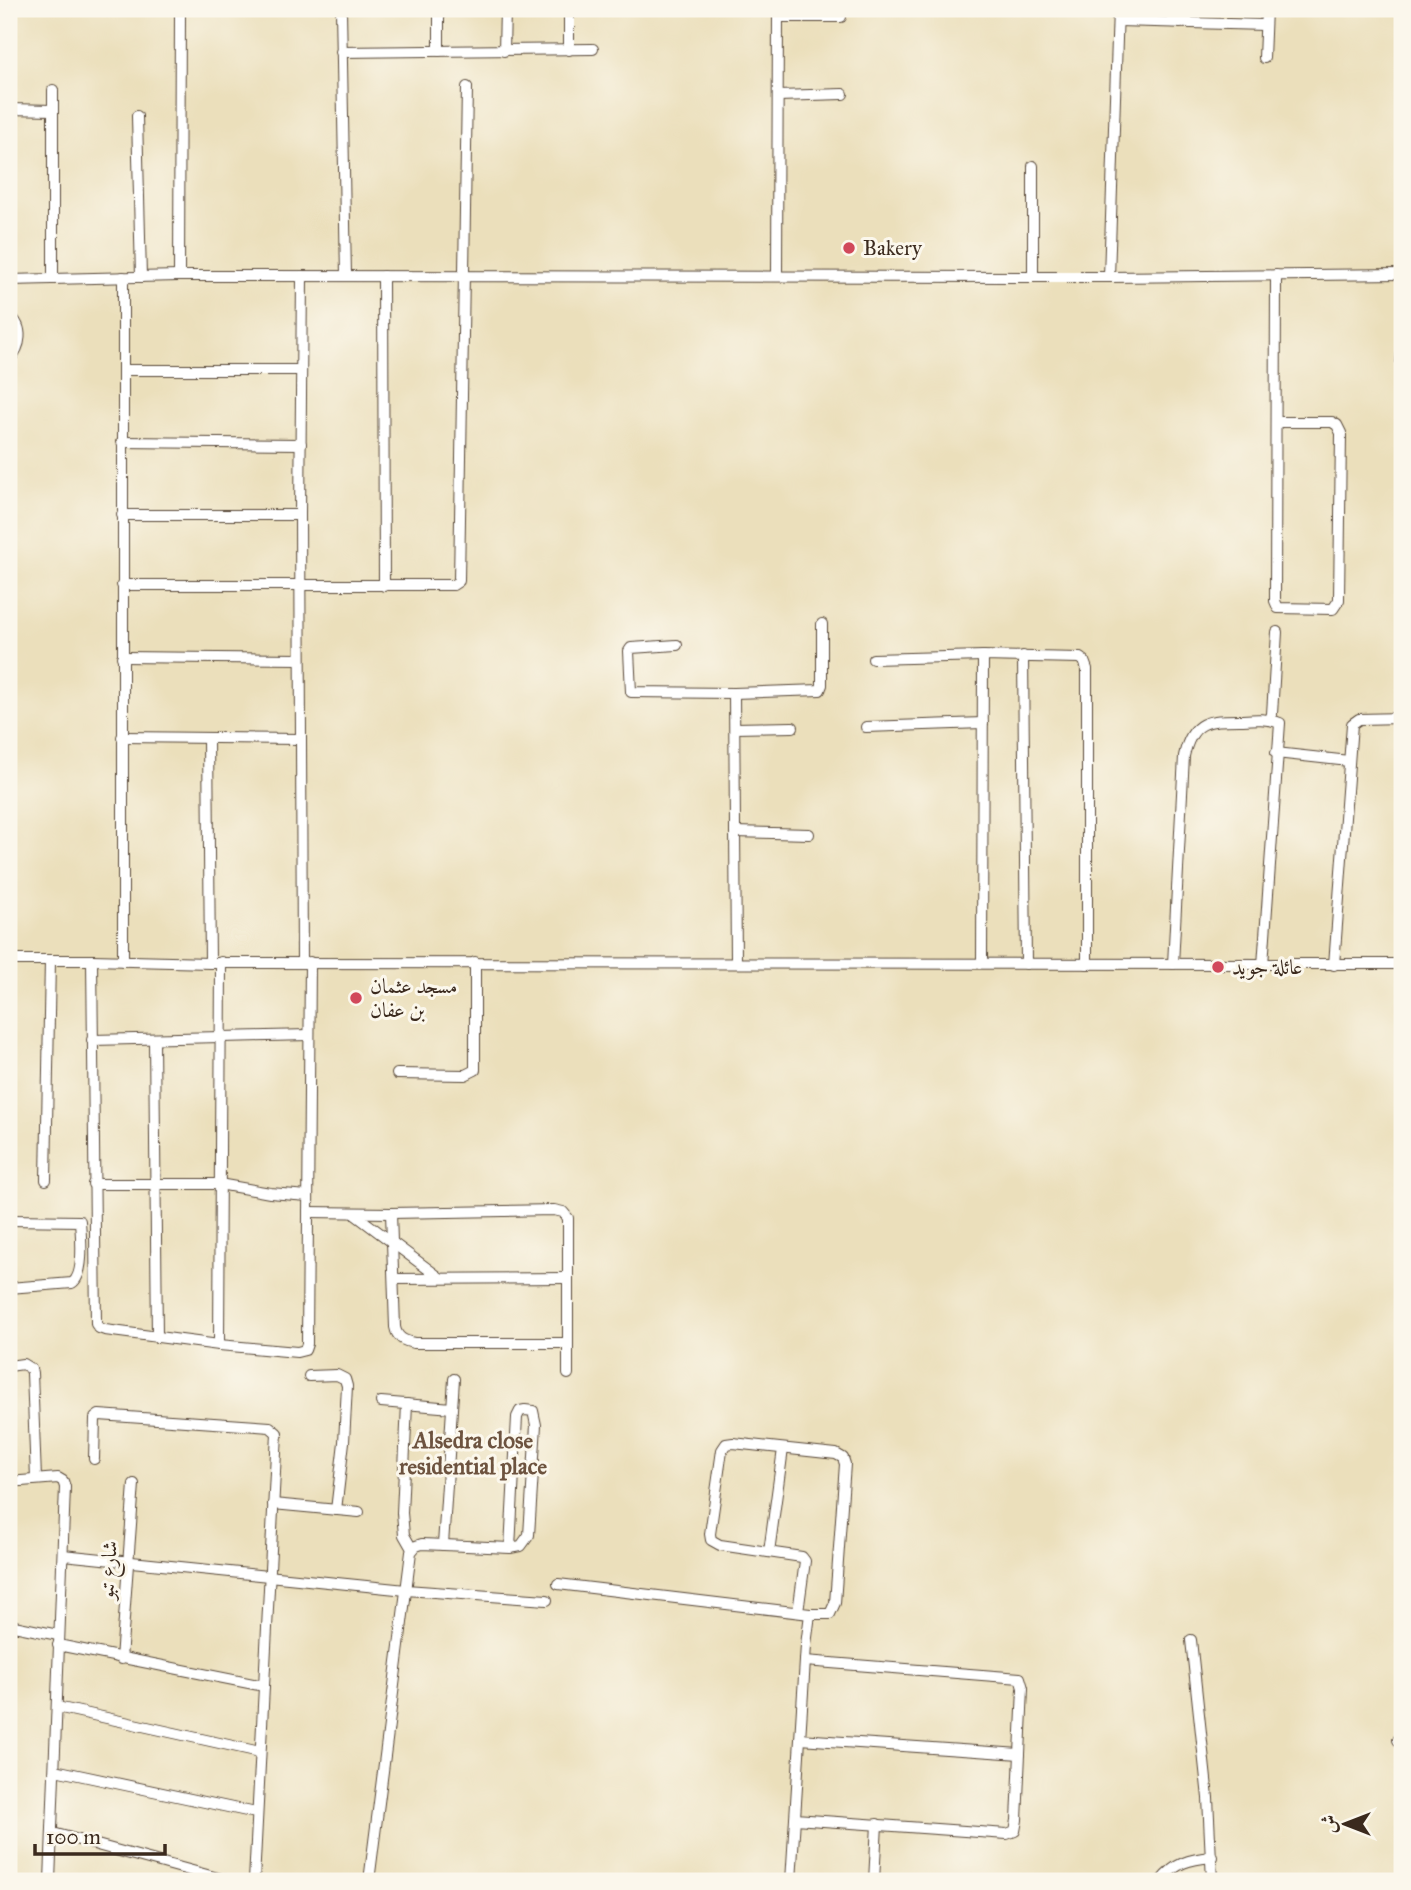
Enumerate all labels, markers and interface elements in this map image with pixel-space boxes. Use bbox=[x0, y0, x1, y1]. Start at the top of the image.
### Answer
place label: Bakery bbox=[863, 235, 923, 261]
marker: Bakery bbox=[841, 240, 857, 256]
place label: عائلة جويد bbox=[1232, 954, 1302, 980]
marker: عائلة جويد bbox=[1210, 959, 1226, 975]
place label: مسجد عثمان بن عفان bbox=[370, 973, 457, 1023]
marker: مسجد عثمان بن عفان bbox=[348, 990, 364, 1006]
district label: Alsedra close residential place bbox=[398, 1426, 547, 1481]
street label: شارع تبو bbox=[93, 1540, 128, 1602]
north arrow bbox=[1310, 1788, 1380, 1858]
scale bar bbox=[35, 1813, 164, 1857]
text: ش bbox=[1317, 1815, 1340, 1833]
text: 100 m bbox=[46, 1824, 101, 1850]

